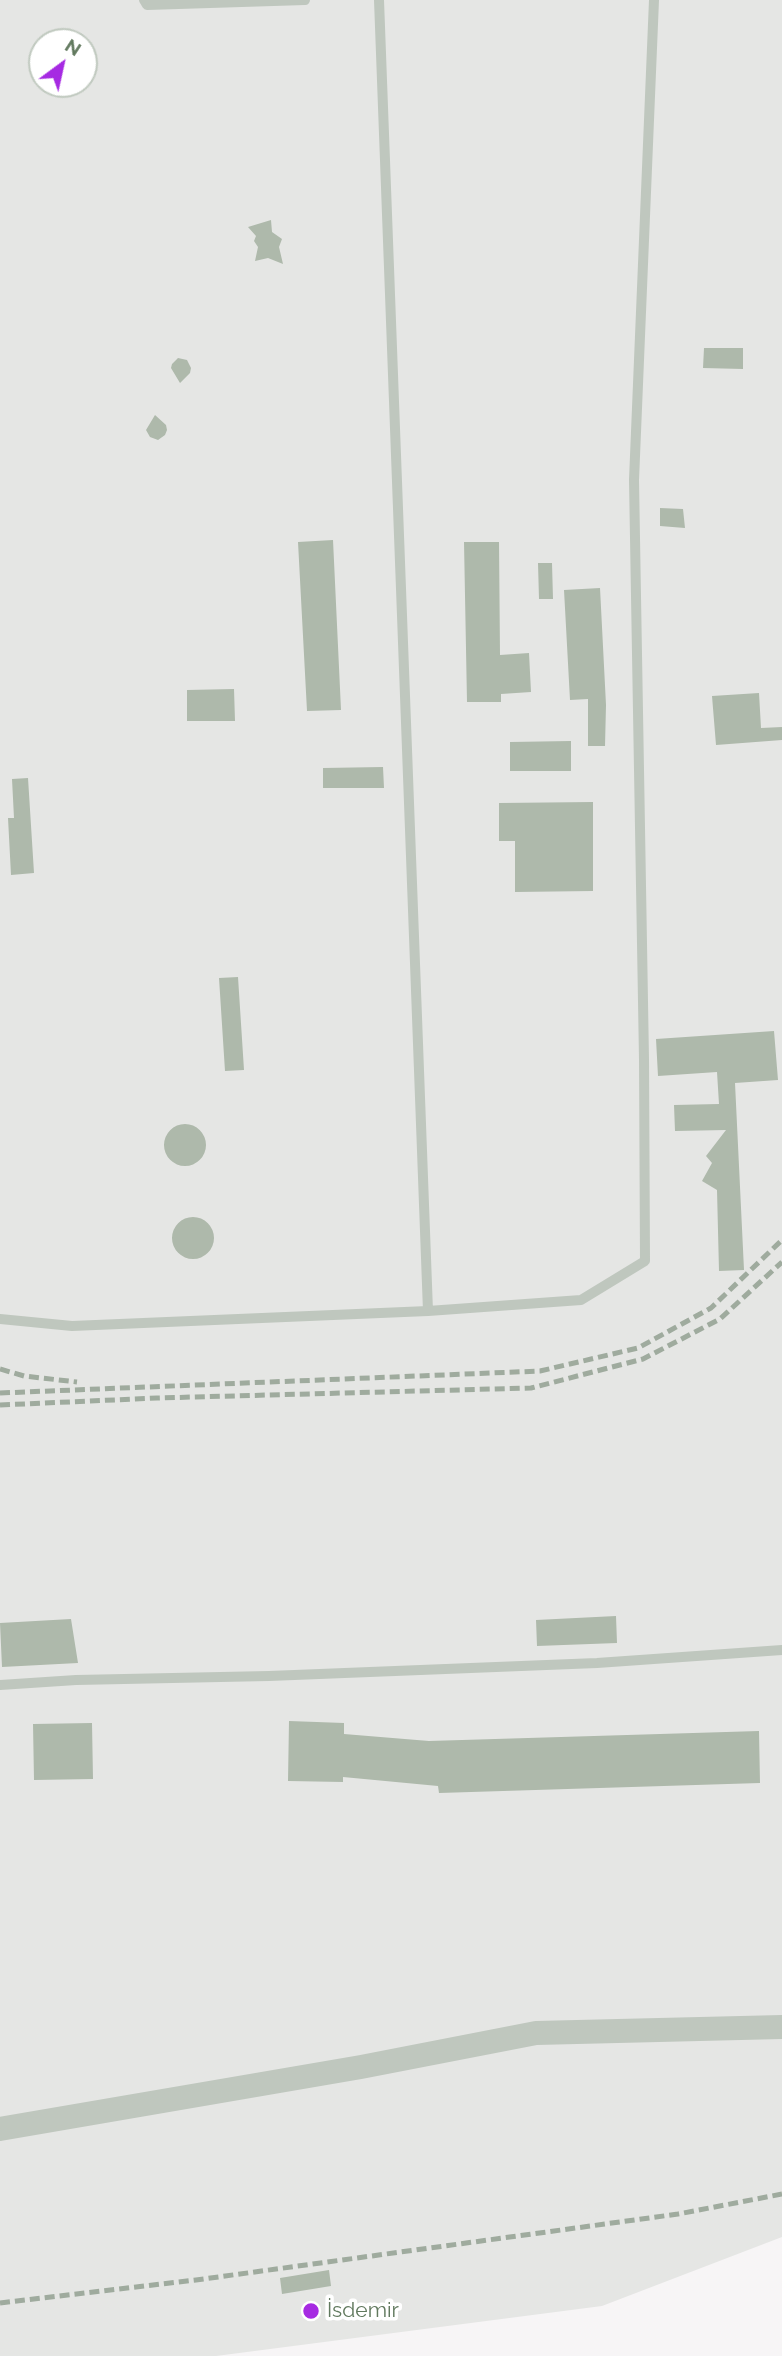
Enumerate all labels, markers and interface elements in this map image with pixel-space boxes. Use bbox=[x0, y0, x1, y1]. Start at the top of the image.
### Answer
north arrow bbox=[28, 28, 98, 98]
text: N bbox=[61, 34, 85, 60]
place label: İsdemir bbox=[327, 2298, 399, 2324]
marker: İsdemir bbox=[301, 2301, 321, 2321]

